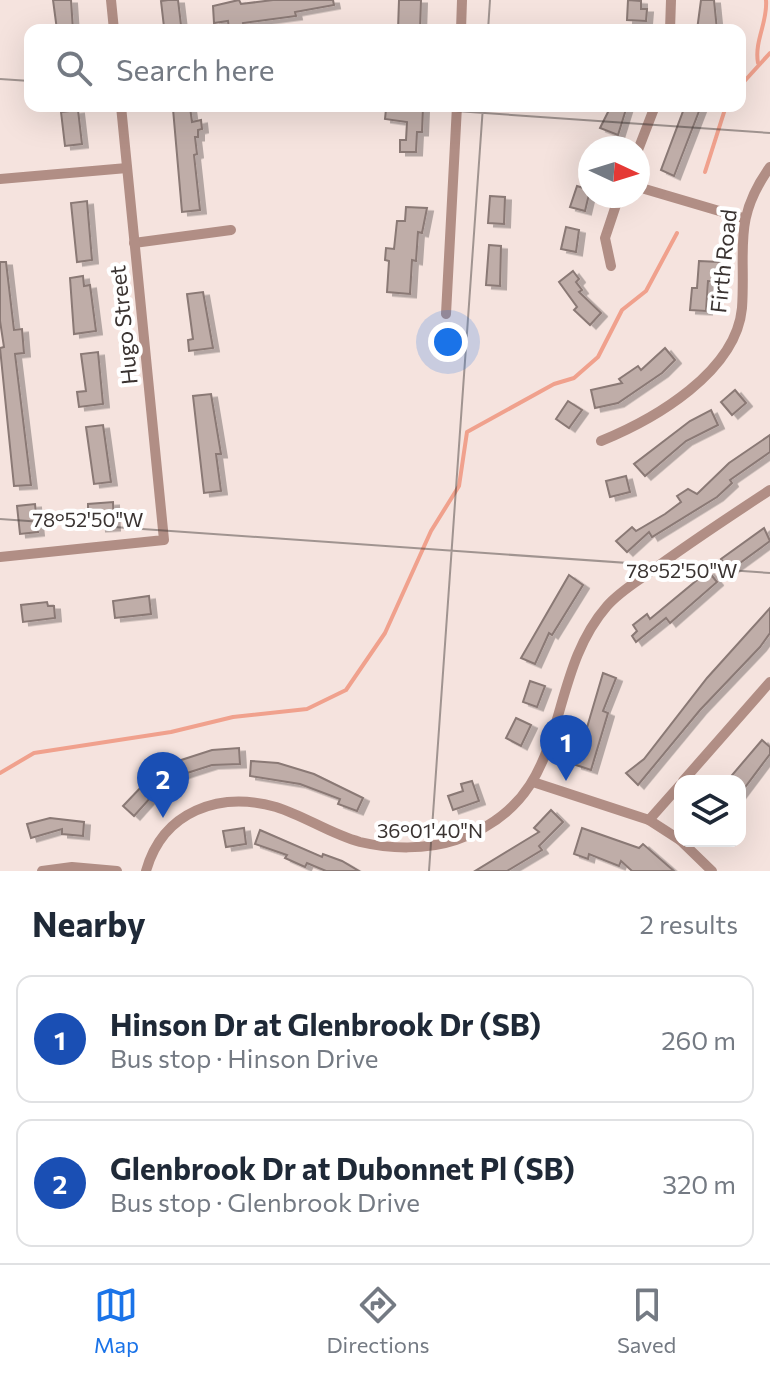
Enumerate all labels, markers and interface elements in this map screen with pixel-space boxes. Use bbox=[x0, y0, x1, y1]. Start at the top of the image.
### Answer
search box bbox=[24, 24, 746, 112]
icon: search bbox=[52, 46, 96, 90]
text: Search here bbox=[116, 50, 275, 87]
north arrow bbox=[578, 136, 650, 208]
street label: Firth Road bbox=[704, 208, 742, 314]
street label: Hugo Street bbox=[103, 264, 143, 386]
your location bbox=[428, 322, 468, 362]
text: 78°52'50"W bbox=[32, 507, 144, 531]
text: 78°52'50"W bbox=[626, 558, 738, 582]
pin: 1 bbox=[540, 715, 592, 781]
pin: 2 bbox=[137, 752, 189, 818]
map controls bbox=[674, 775, 746, 847]
button: layers bbox=[674, 775, 746, 847]
text: 36°01'40"N bbox=[377, 818, 483, 842]
text: Nearby bbox=[32, 902, 146, 944]
text: 2 results bbox=[640, 908, 738, 939]
text: Hinson Dr at Glenbrook Dr (SB) bbox=[110, 1005, 541, 1042]
text: 1 bbox=[54, 1024, 66, 1055]
text: 260 m bbox=[661, 1024, 736, 1055]
text: Bus stop · Hinson Drive bbox=[110, 1042, 378, 1073]
text: Glenbrook Dr at Dubonnet Pl (SB) bbox=[110, 1149, 575, 1186]
text: 2 bbox=[53, 1168, 67, 1199]
text: 320 m bbox=[662, 1168, 736, 1199]
text: Bus stop · Glenbrook Drive bbox=[110, 1186, 420, 1217]
tab: Map bbox=[94, 1283, 139, 1358]
tab: Directions bbox=[326, 1283, 430, 1358]
tab: Saved bbox=[617, 1283, 676, 1358]

